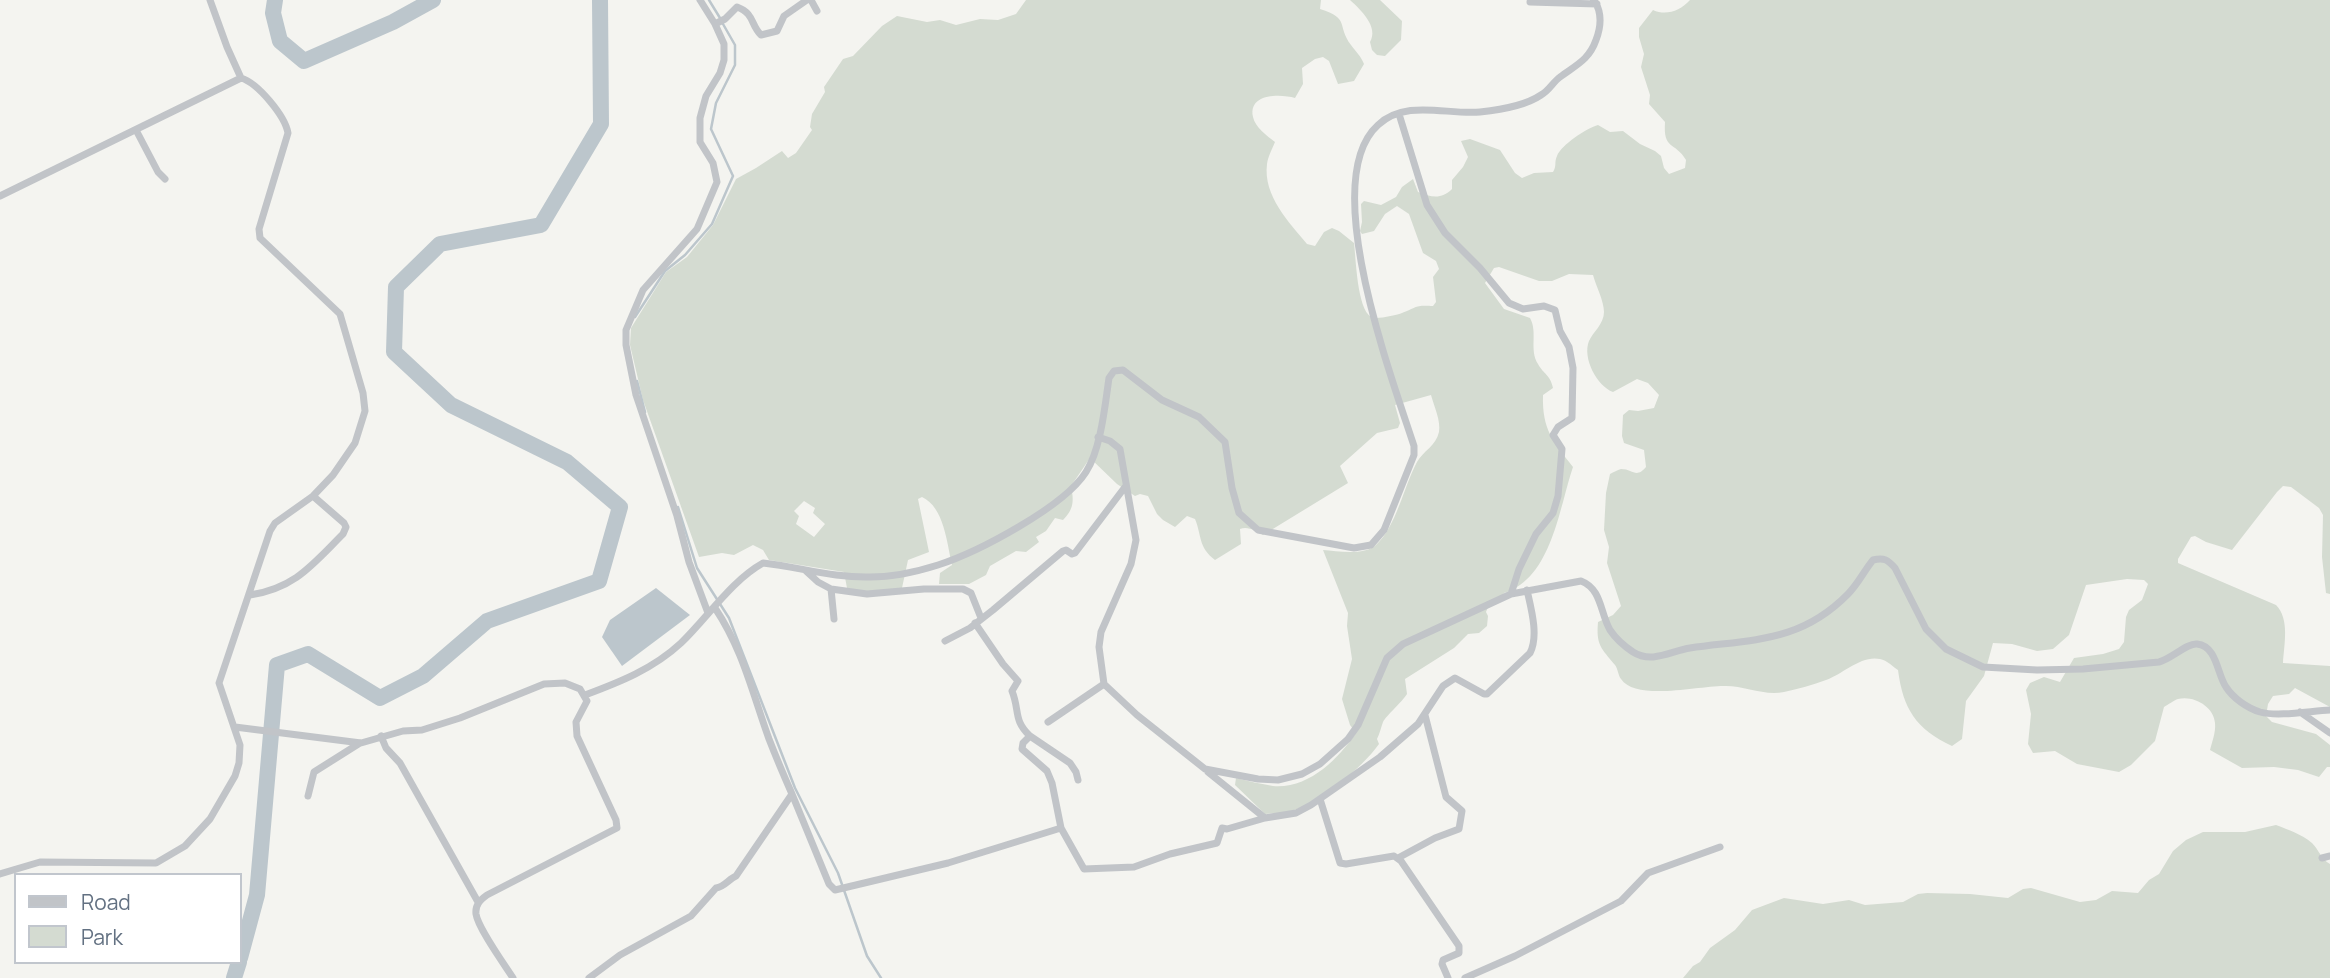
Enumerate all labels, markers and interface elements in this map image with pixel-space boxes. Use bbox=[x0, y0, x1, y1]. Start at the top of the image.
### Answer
legend bbox=[14, 873, 242, 964]
text: Road bbox=[81, 888, 131, 916]
text: Park bbox=[81, 923, 123, 951]

